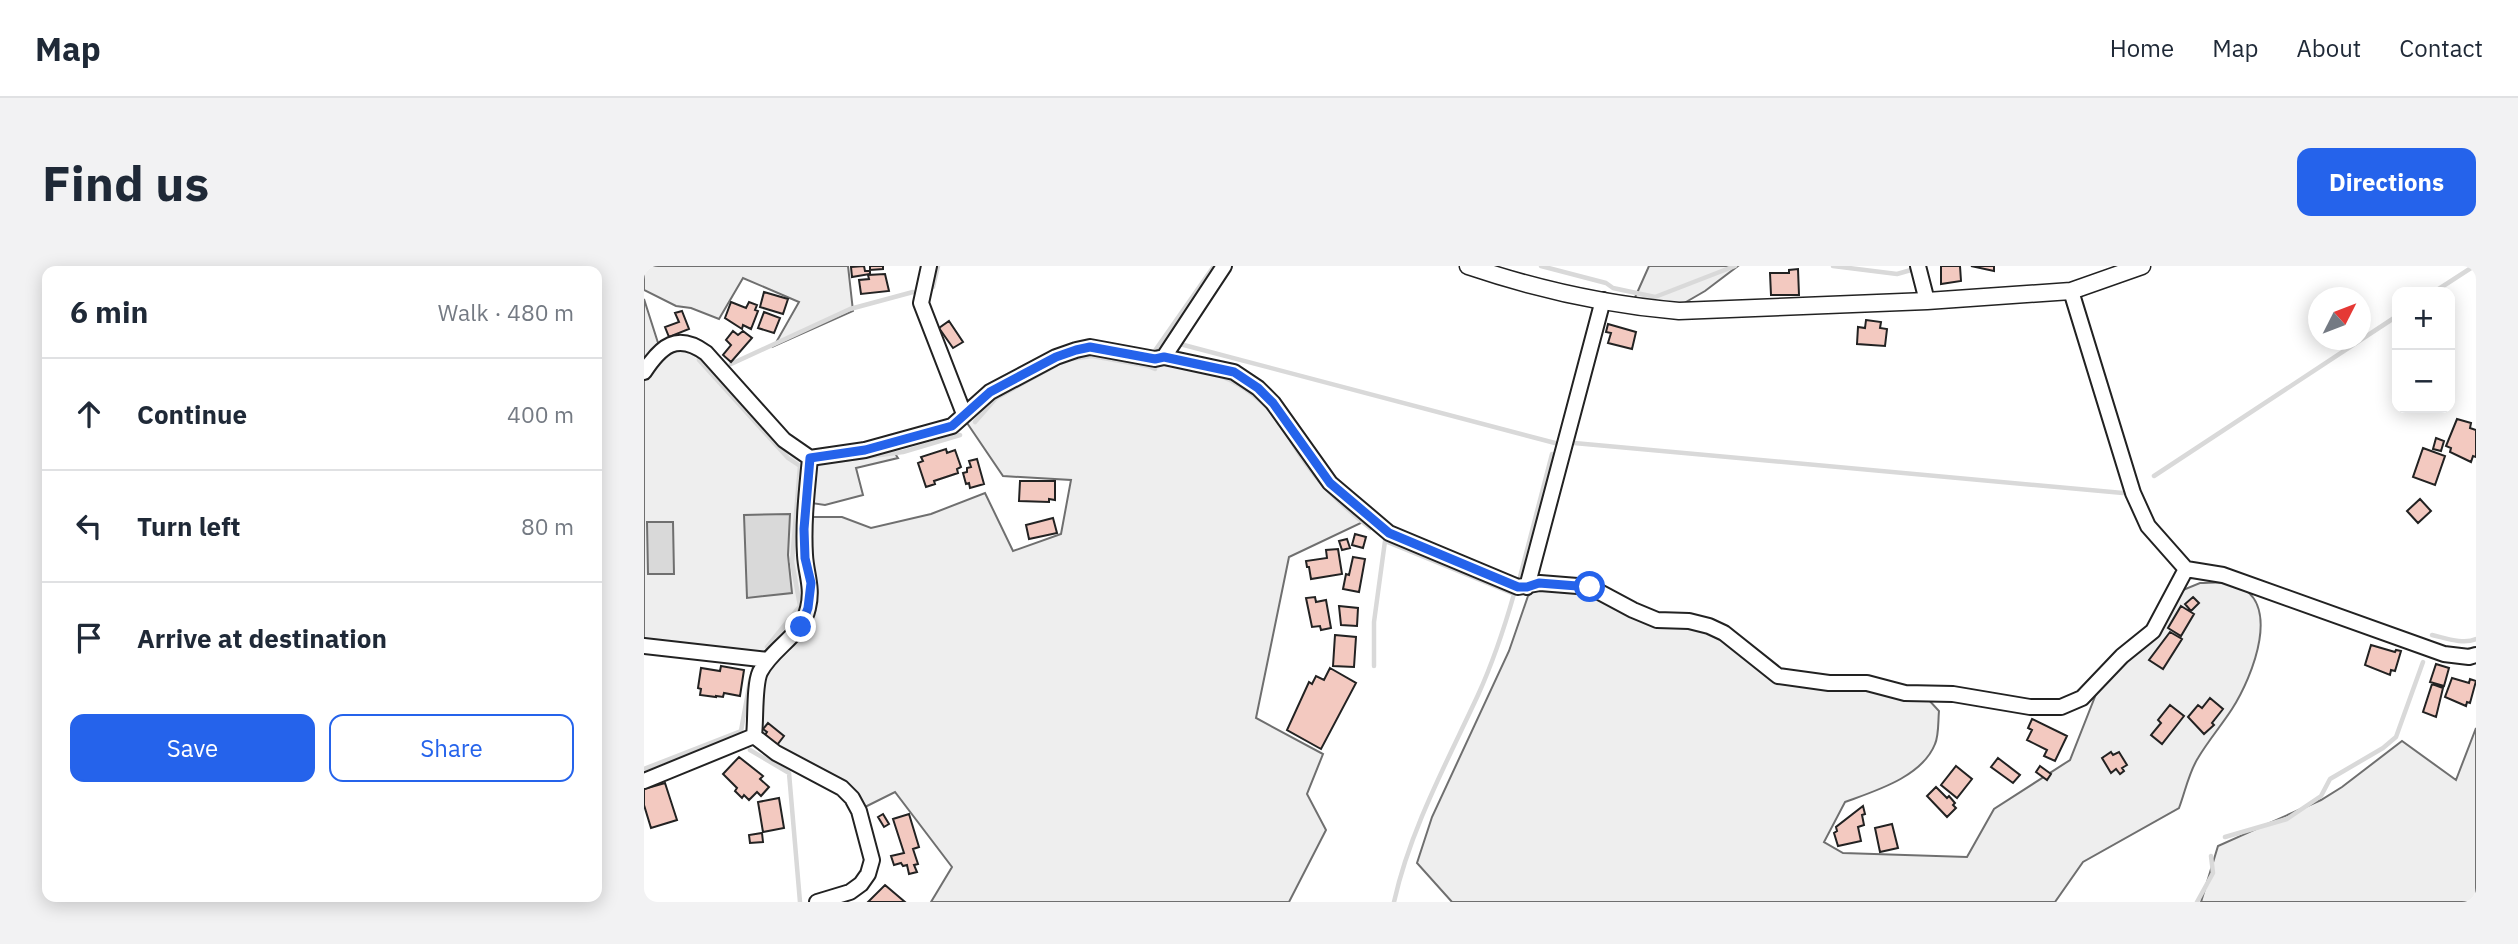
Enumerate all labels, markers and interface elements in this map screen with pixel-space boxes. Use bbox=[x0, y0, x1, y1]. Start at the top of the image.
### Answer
text: Map bbox=[35, 27, 101, 70]
text: Home bbox=[2110, 32, 2174, 64]
text: Map bbox=[2212, 32, 2258, 64]
text: About bbox=[2296, 32, 2361, 64]
text: Contact bbox=[2399, 32, 2483, 64]
button: Directions bbox=[2297, 148, 2476, 216]
text: Find us bbox=[42, 151, 209, 214]
north arrow bbox=[2308, 287, 2371, 350]
map controls bbox=[2392, 287, 2455, 413]
button: + bbox=[2392, 287, 2455, 350]
text: 6 min bbox=[70, 292, 148, 331]
text: Walk · 480 m bbox=[438, 297, 574, 327]
button: − bbox=[2392, 350, 2455, 413]
icon: ahead bbox=[70, 395, 108, 433]
text: Continue bbox=[137, 397, 247, 431]
text: 400 m bbox=[507, 399, 574, 429]
icon: left bbox=[70, 507, 108, 545]
text: Turn left bbox=[137, 509, 240, 543]
text: 80 m bbox=[521, 511, 574, 541]
route start bbox=[1574, 571, 1605, 602]
route end bbox=[785, 611, 816, 642]
icon: arrive bbox=[70, 619, 108, 657]
text: Arrive at destination bbox=[137, 621, 387, 655]
button: Save bbox=[70, 714, 315, 782]
button: Share bbox=[329, 714, 574, 782]

